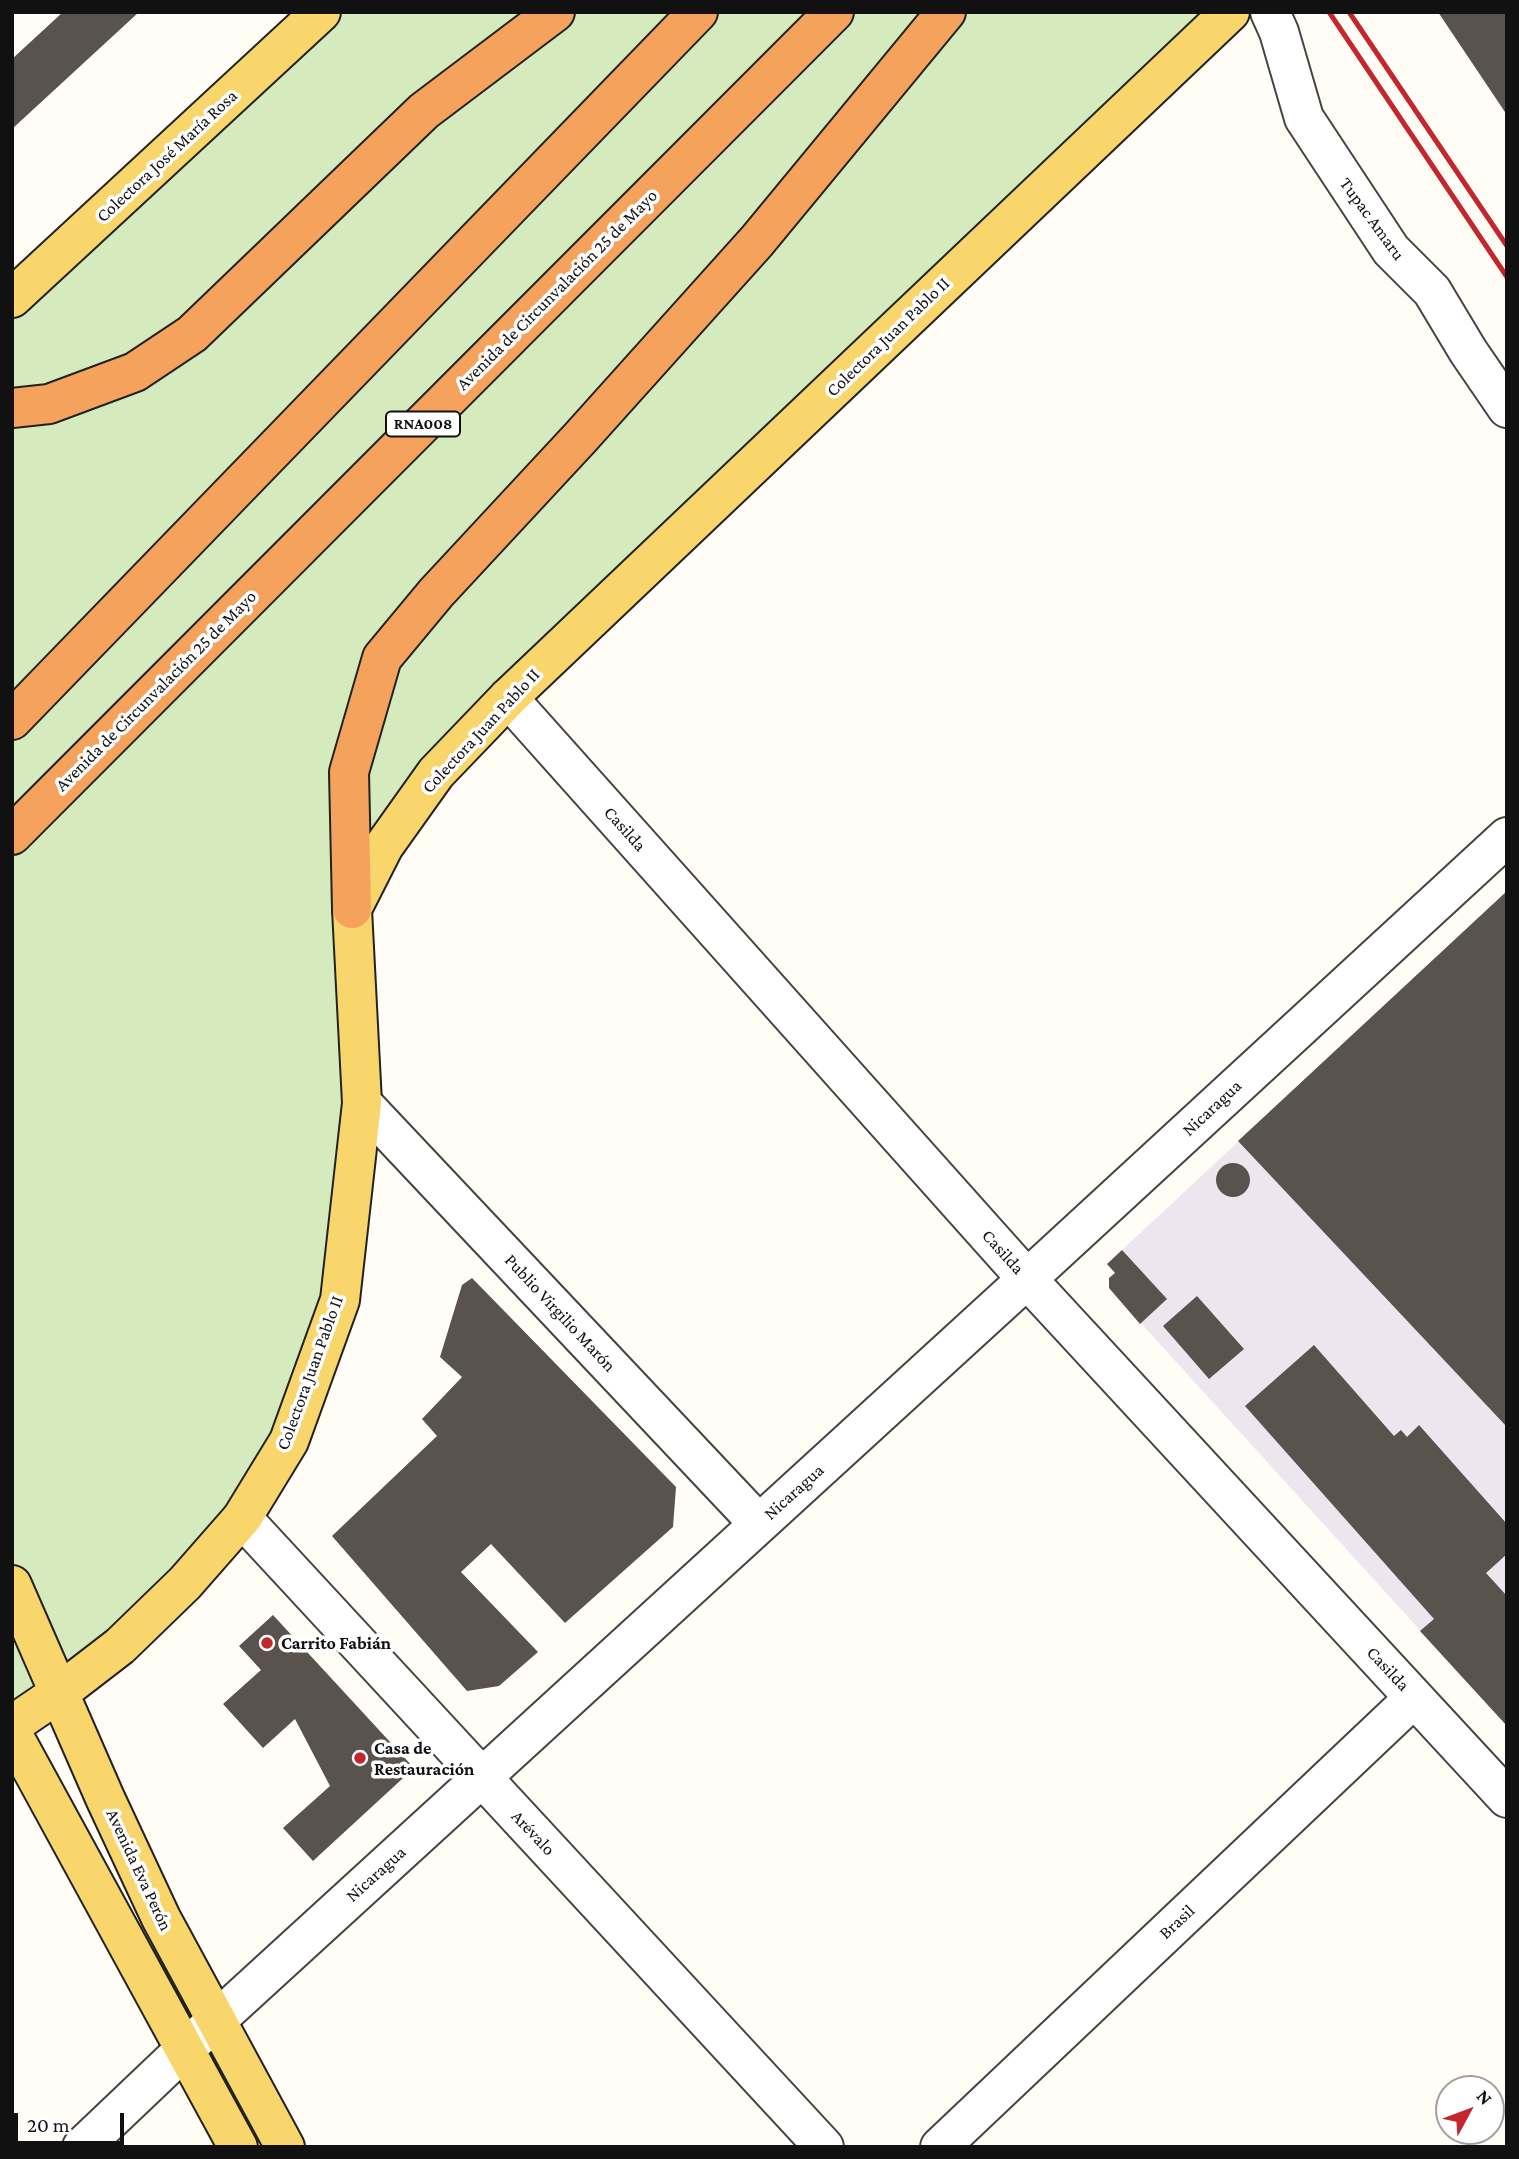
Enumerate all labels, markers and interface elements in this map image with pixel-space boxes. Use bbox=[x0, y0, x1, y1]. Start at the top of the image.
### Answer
street label: Colectora José María Rosa bbox=[92, 85, 242, 227]
street label: Tupac Amaru bbox=[1335, 173, 1409, 265]
street label: Avenida de Circunvalación 25 de Mayo bbox=[452, 185, 662, 395]
street label: Colectora Juan Pablo II bbox=[822, 273, 954, 401]
road number: RNA008 bbox=[386, 412, 460, 436]
street label: Avenida de Circunvalación 25 de Mayo bbox=[51, 586, 261, 796]
street label: Colectora Juan Pablo II bbox=[418, 664, 544, 798]
street label: Casilda bbox=[599, 802, 651, 856]
street label: Nicaragua bbox=[1178, 1075, 1246, 1141]
street label: Casilda bbox=[977, 1225, 1029, 1279]
street label: Publio Virgilio Marón bbox=[500, 1250, 620, 1376]
street label: Colectora Juan Pablo II bbox=[272, 1293, 348, 1453]
street label: Nicaragua bbox=[760, 1459, 828, 1525]
place label: Carrito Fabián bbox=[281, 1632, 391, 1654]
marker: Carrito Fabián bbox=[259, 1635, 275, 1651]
street label: Casilda bbox=[1362, 1642, 1414, 1696]
place label: Casa de Restauración bbox=[374, 1737, 474, 1780]
marker: Casa de Restauración bbox=[352, 1750, 368, 1766]
street label: Avenida Eva Perón bbox=[101, 1806, 177, 1934]
street label: Arévalo bbox=[507, 1806, 559, 1860]
street label: Nicaragua bbox=[342, 1841, 410, 1907]
street label: Brasil bbox=[1155, 1900, 1199, 1944]
north arrow bbox=[1435, 2075, 1505, 2145]
text: N bbox=[1473, 2085, 1497, 2109]
scale bar bbox=[18, 2100, 128, 2144]
text: 20 m bbox=[27, 2113, 70, 2137]

